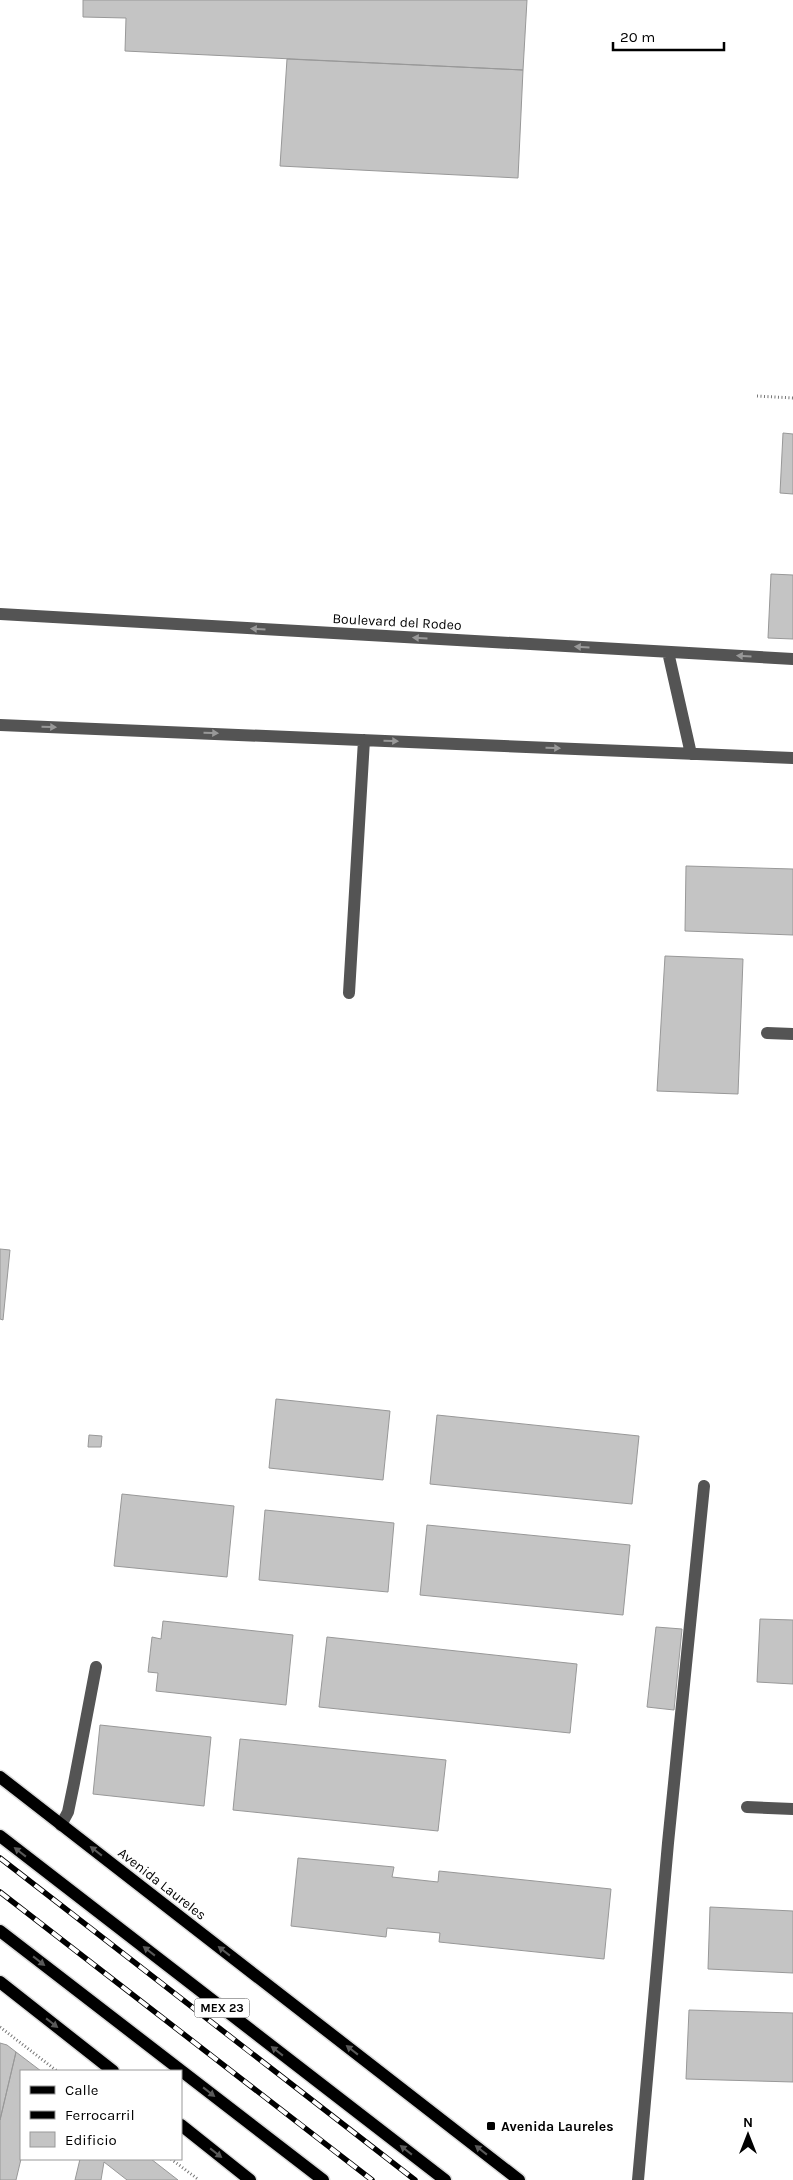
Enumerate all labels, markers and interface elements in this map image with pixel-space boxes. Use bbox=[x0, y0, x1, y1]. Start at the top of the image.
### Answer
scale bar bbox=[613, 20, 724, 52]
text: 20 m bbox=[620, 28, 655, 46]
street label: Boulevard del Rodeo bbox=[332, 610, 462, 634]
one-way arrow bbox=[249, 624, 265, 632]
one-way arrow bbox=[412, 634, 428, 642]
one-way arrow bbox=[574, 643, 590, 651]
one-way arrow bbox=[736, 652, 752, 660]
one-way arrow bbox=[41, 723, 57, 731]
one-way arrow bbox=[203, 730, 219, 738]
one-way arrow bbox=[383, 737, 399, 745]
one-way arrow bbox=[546, 744, 562, 752]
street label: Avenida Laureles bbox=[114, 1844, 210, 1924]
one-way arrow bbox=[90, 1846, 103, 1857]
one-way arrow bbox=[13, 1847, 27, 1857]
one-way arrow bbox=[143, 1946, 156, 1957]
one-way arrow bbox=[217, 1946, 231, 1956]
one-way arrow bbox=[32, 1955, 45, 1966]
road number: MEX 23 bbox=[194, 1999, 250, 2018]
one-way arrow bbox=[45, 2018, 58, 2029]
one-way arrow bbox=[271, 2045, 284, 2056]
one-way arrow bbox=[346, 2045, 359, 2056]
legend bbox=[20, 2070, 182, 2160]
text: Calle bbox=[65, 2081, 99, 2099]
one-way arrow bbox=[202, 2086, 215, 2097]
text: Ferrocarril bbox=[65, 2106, 135, 2124]
north arrow bbox=[723, 2110, 773, 2160]
text: N bbox=[743, 2114, 753, 2131]
place label: Avenida Laureles bbox=[501, 2118, 614, 2135]
marker: Avenida Laureles bbox=[485, 2120, 497, 2132]
text: Edificio bbox=[65, 2131, 117, 2149]
one-way arrow bbox=[400, 2145, 413, 2156]
one-way arrow bbox=[474, 2145, 488, 2155]
one-way arrow bbox=[209, 2147, 222, 2158]

